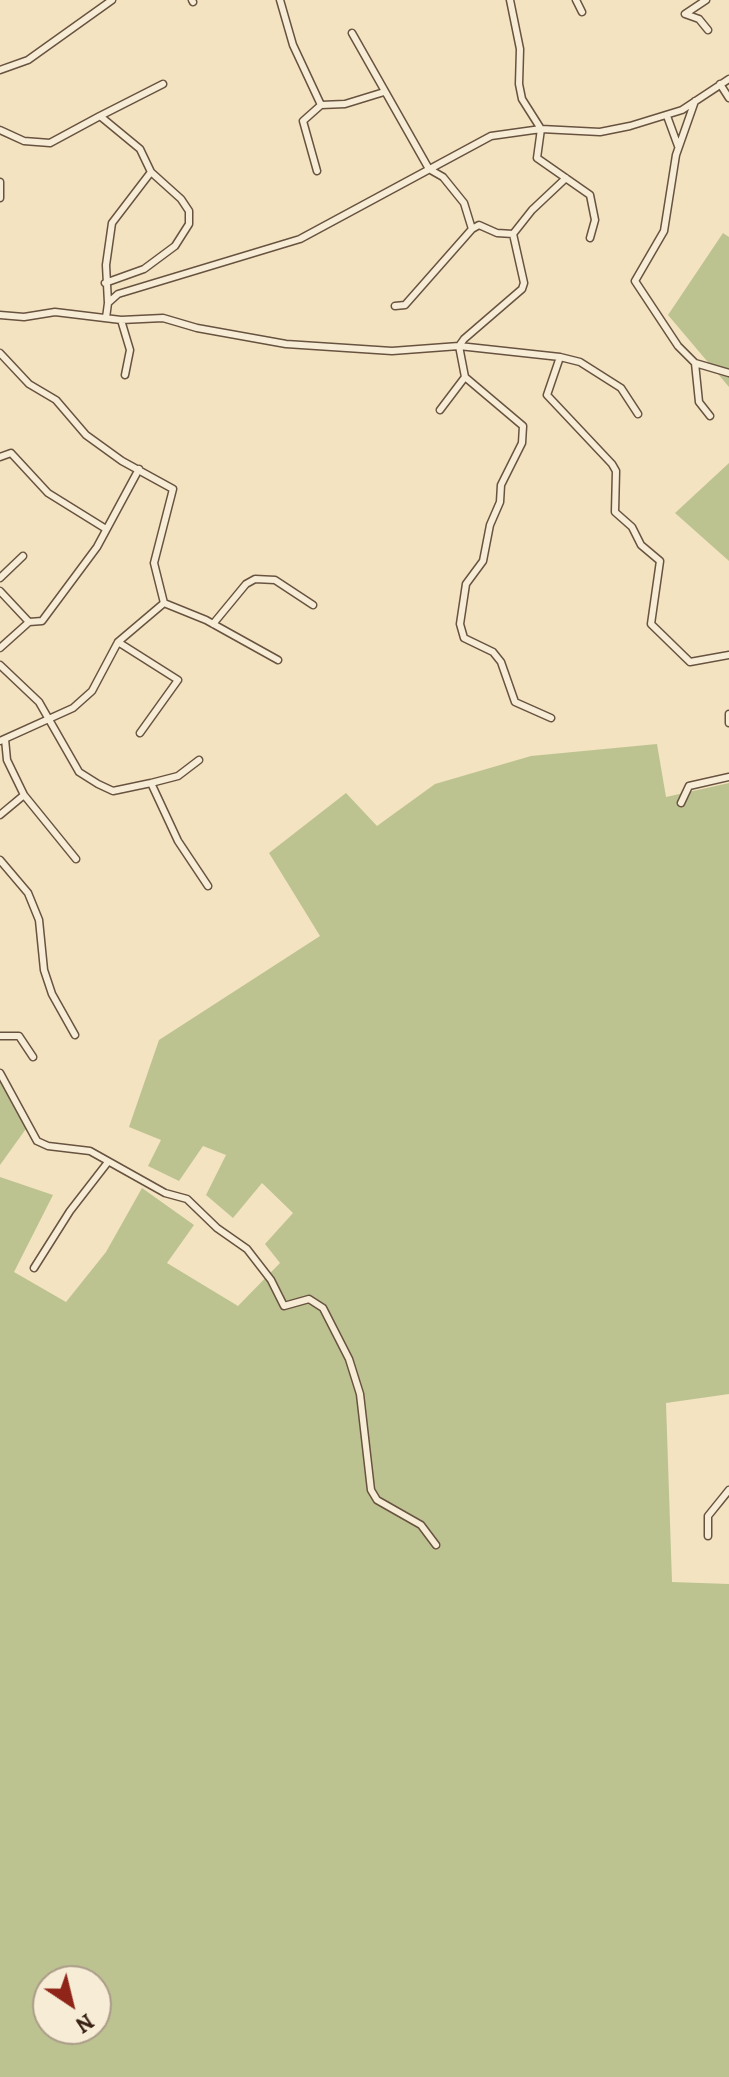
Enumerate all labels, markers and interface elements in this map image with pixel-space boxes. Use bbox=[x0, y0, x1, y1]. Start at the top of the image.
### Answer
north arrow bbox=[32, 1965, 112, 2045]
text: N bbox=[69, 2006, 100, 2040]

